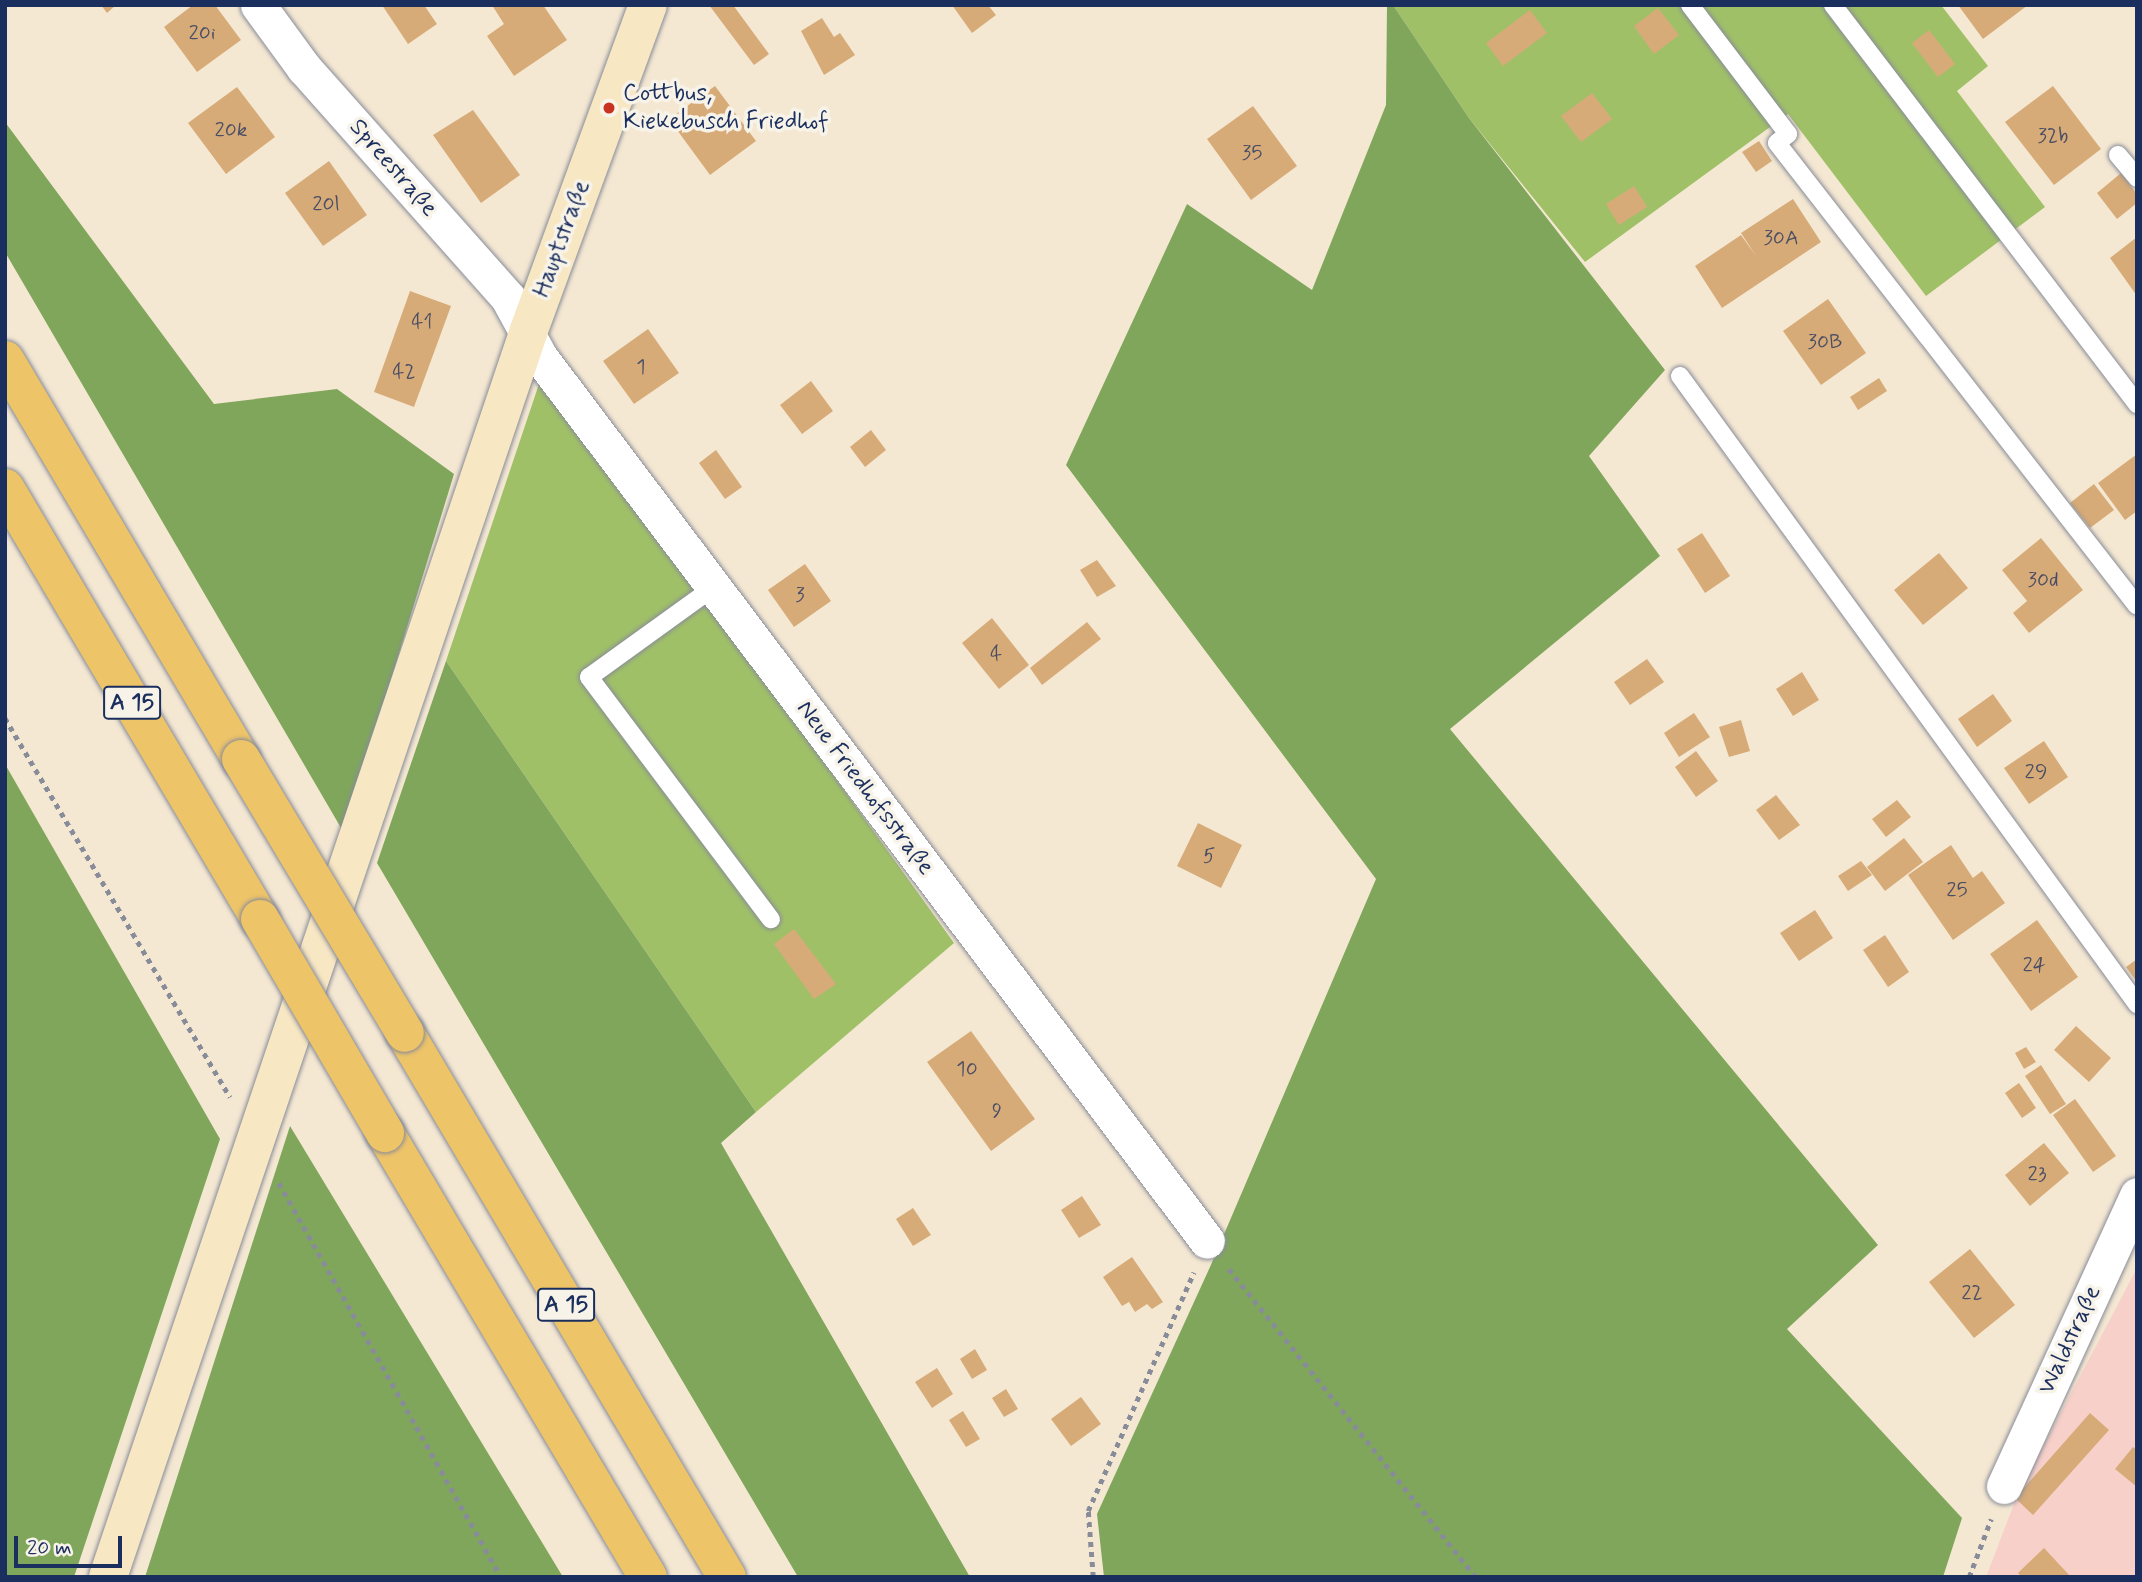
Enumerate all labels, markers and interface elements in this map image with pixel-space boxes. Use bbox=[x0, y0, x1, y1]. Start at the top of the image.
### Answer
house number: 20i bbox=[188, 20, 216, 46]
place label: Cottbus, Kiekebusch Friedhof bbox=[623, 80, 829, 136]
marker: Cottbus, Kiekebusch Friedhof bbox=[601, 100, 617, 116]
street label: Spreestraße bbox=[343, 113, 443, 223]
house number: 20k bbox=[215, 117, 247, 143]
house number: 32b bbox=[2038, 123, 2068, 149]
house number: 35 bbox=[1242, 140, 1262, 166]
street label: Hauptstraße bbox=[528, 177, 596, 301]
house number: 20l bbox=[312, 191, 340, 217]
house number: 30A bbox=[1763, 225, 1799, 251]
house number: 41 bbox=[411, 309, 433, 335]
house number: 30B bbox=[1808, 329, 1842, 355]
house number: 1 bbox=[636, 354, 646, 380]
house number: 42 bbox=[392, 359, 416, 385]
house number: 30d bbox=[2027, 567, 2059, 593]
house number: 3 bbox=[795, 582, 805, 608]
house number: 4 bbox=[990, 641, 1002, 667]
road number: A 15 bbox=[102, 684, 162, 722]
street label: Neue Friedhofsstraße bbox=[790, 695, 940, 881]
house number: 29 bbox=[2025, 759, 2047, 785]
house number: 5 bbox=[1203, 843, 1215, 869]
house number: 25 bbox=[1946, 877, 1968, 903]
house number: 24 bbox=[2022, 952, 2046, 978]
house number: 10 bbox=[956, 1056, 978, 1082]
house number: 9 bbox=[992, 1098, 1002, 1124]
house number: 23 bbox=[2027, 1161, 2047, 1187]
house number: 22 bbox=[1961, 1280, 1983, 1306]
street label: Waldstraße bbox=[2032, 1281, 2108, 1399]
road number: A 15 bbox=[536, 1286, 596, 1324]
scale bar bbox=[18, 1522, 126, 1566]
text: 20 m bbox=[27, 1534, 72, 1562]

